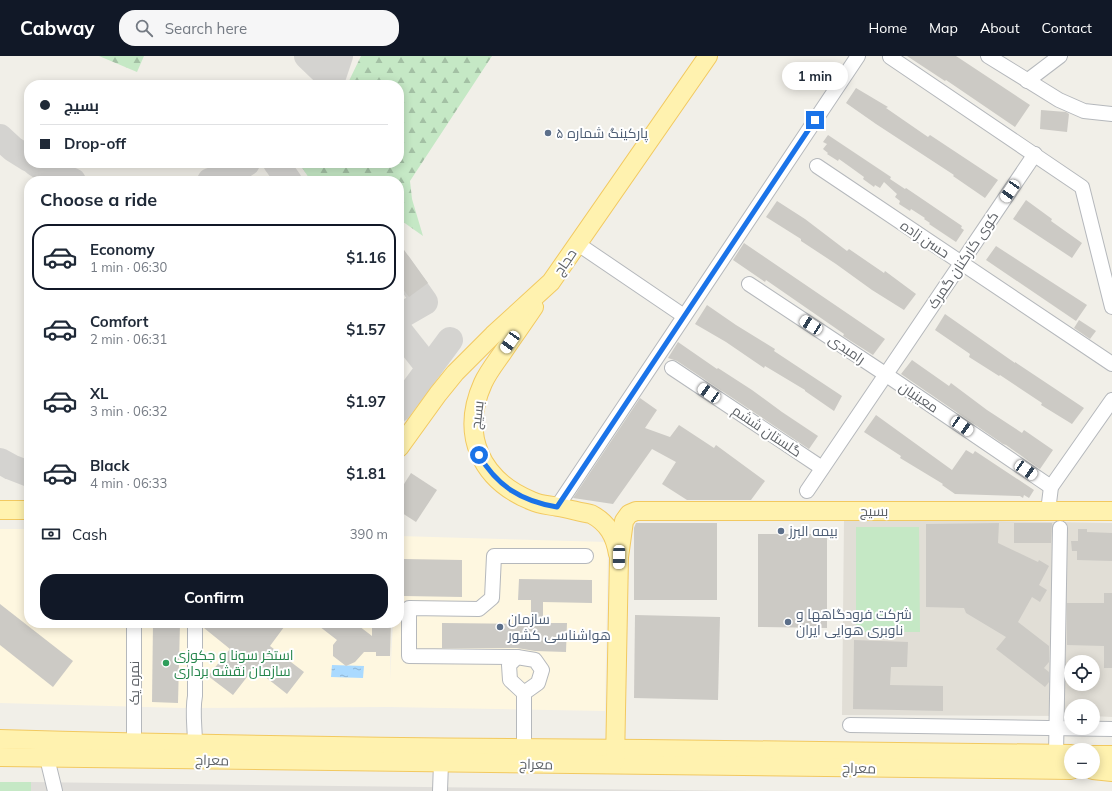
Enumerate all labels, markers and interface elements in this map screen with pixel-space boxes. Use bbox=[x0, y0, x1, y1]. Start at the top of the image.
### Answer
search box bbox=[119, 10, 399, 46]
text: Cabway bbox=[20, 16, 95, 40]
icon: search bbox=[133, 17, 155, 39]
text: Search here bbox=[165, 19, 247, 38]
text: Home bbox=[868, 19, 907, 37]
text: Map bbox=[929, 19, 958, 37]
text: About bbox=[980, 19, 1020, 37]
text: Contact bbox=[1042, 19, 1092, 37]
callout: 1 min bbox=[782, 62, 848, 90]
text: 1 min bbox=[798, 68, 832, 84]
text: بسیج bbox=[64, 96, 99, 115]
route end bbox=[806, 111, 824, 129]
place label: پارکینگ شماره ۵ bbox=[556, 124, 648, 143]
marker: پارکینگ شماره ۵ bbox=[543, 128, 553, 138]
text: Drop-off bbox=[64, 134, 126, 153]
car bbox=[998, 178, 1022, 204]
text: Choose a ride bbox=[40, 188, 157, 211]
street label: کوی کارکنان گمرک bbox=[924, 208, 1002, 312]
street label: حسن زاده bbox=[897, 216, 953, 262]
icon: car bbox=[42, 239, 78, 275]
text: Economy bbox=[90, 240, 155, 259]
street label: حجاج bbox=[549, 245, 581, 279]
text: $1.16 bbox=[346, 248, 386, 267]
text: 1 min · 06:30 bbox=[90, 259, 167, 275]
icon: car bbox=[42, 311, 78, 347]
text: Comfort bbox=[90, 312, 148, 331]
car bbox=[798, 313, 824, 337]
text: $1.57 bbox=[346, 320, 386, 339]
car bbox=[498, 329, 522, 355]
street label: رامبدی bbox=[825, 330, 869, 368]
text: 2 min · 06:31 bbox=[90, 331, 167, 347]
street label: معینیان bbox=[896, 377, 942, 417]
car bbox=[696, 381, 722, 405]
icon: car bbox=[42, 383, 78, 419]
text: XL bbox=[90, 384, 108, 403]
text: $1.97 bbox=[346, 392, 386, 411]
street label: بسیج bbox=[466, 400, 488, 430]
street label: گلستان ششم bbox=[728, 401, 805, 462]
text: 3 min · 06:32 bbox=[90, 403, 167, 419]
car bbox=[949, 414, 975, 438]
route start bbox=[470, 446, 488, 464]
icon: car bbox=[42, 455, 78, 491]
text: Black bbox=[90, 456, 129, 475]
car bbox=[1013, 458, 1039, 482]
text: $1.81 bbox=[346, 464, 386, 483]
text: 4 min · 06:33 bbox=[90, 475, 167, 491]
street label: بسیج bbox=[860, 502, 888, 520]
place label: بیمه البرز bbox=[788, 522, 838, 540]
icon: cash bbox=[40, 523, 62, 545]
text: Cash bbox=[72, 525, 107, 544]
text: 390 m bbox=[350, 526, 388, 542]
marker: بیمه البرز bbox=[776, 526, 786, 536]
car bbox=[613, 545, 625, 569]
button: Confirm bbox=[40, 574, 388, 620]
place label: شرکت فرودگاهها و ناوبری هوایی ایران bbox=[796, 605, 912, 639]
place label: سازمان هواشناسی کشور bbox=[507, 610, 611, 644]
marker: شرکت فرودگاهها و ناوبری هوایی ایران bbox=[783, 617, 793, 627]
marker: سازمان هواشناسی کشور bbox=[495, 622, 505, 632]
place label: استخر سونا و جکوزی سازمان نقشه برداری bbox=[174, 646, 294, 680]
map controls bbox=[1064, 655, 1100, 779]
button: locate bbox=[1064, 655, 1100, 691]
marker: استخر سونا و جکوزی سازمان نقشه برداری bbox=[161, 658, 171, 668]
street label: نمره یک bbox=[125, 661, 143, 705]
button: + bbox=[1064, 699, 1100, 735]
button: − bbox=[1064, 743, 1100, 779]
street label: معراج bbox=[195, 751, 229, 769]
street label: معراج bbox=[519, 755, 553, 773]
street label: معراج bbox=[842, 759, 876, 777]

